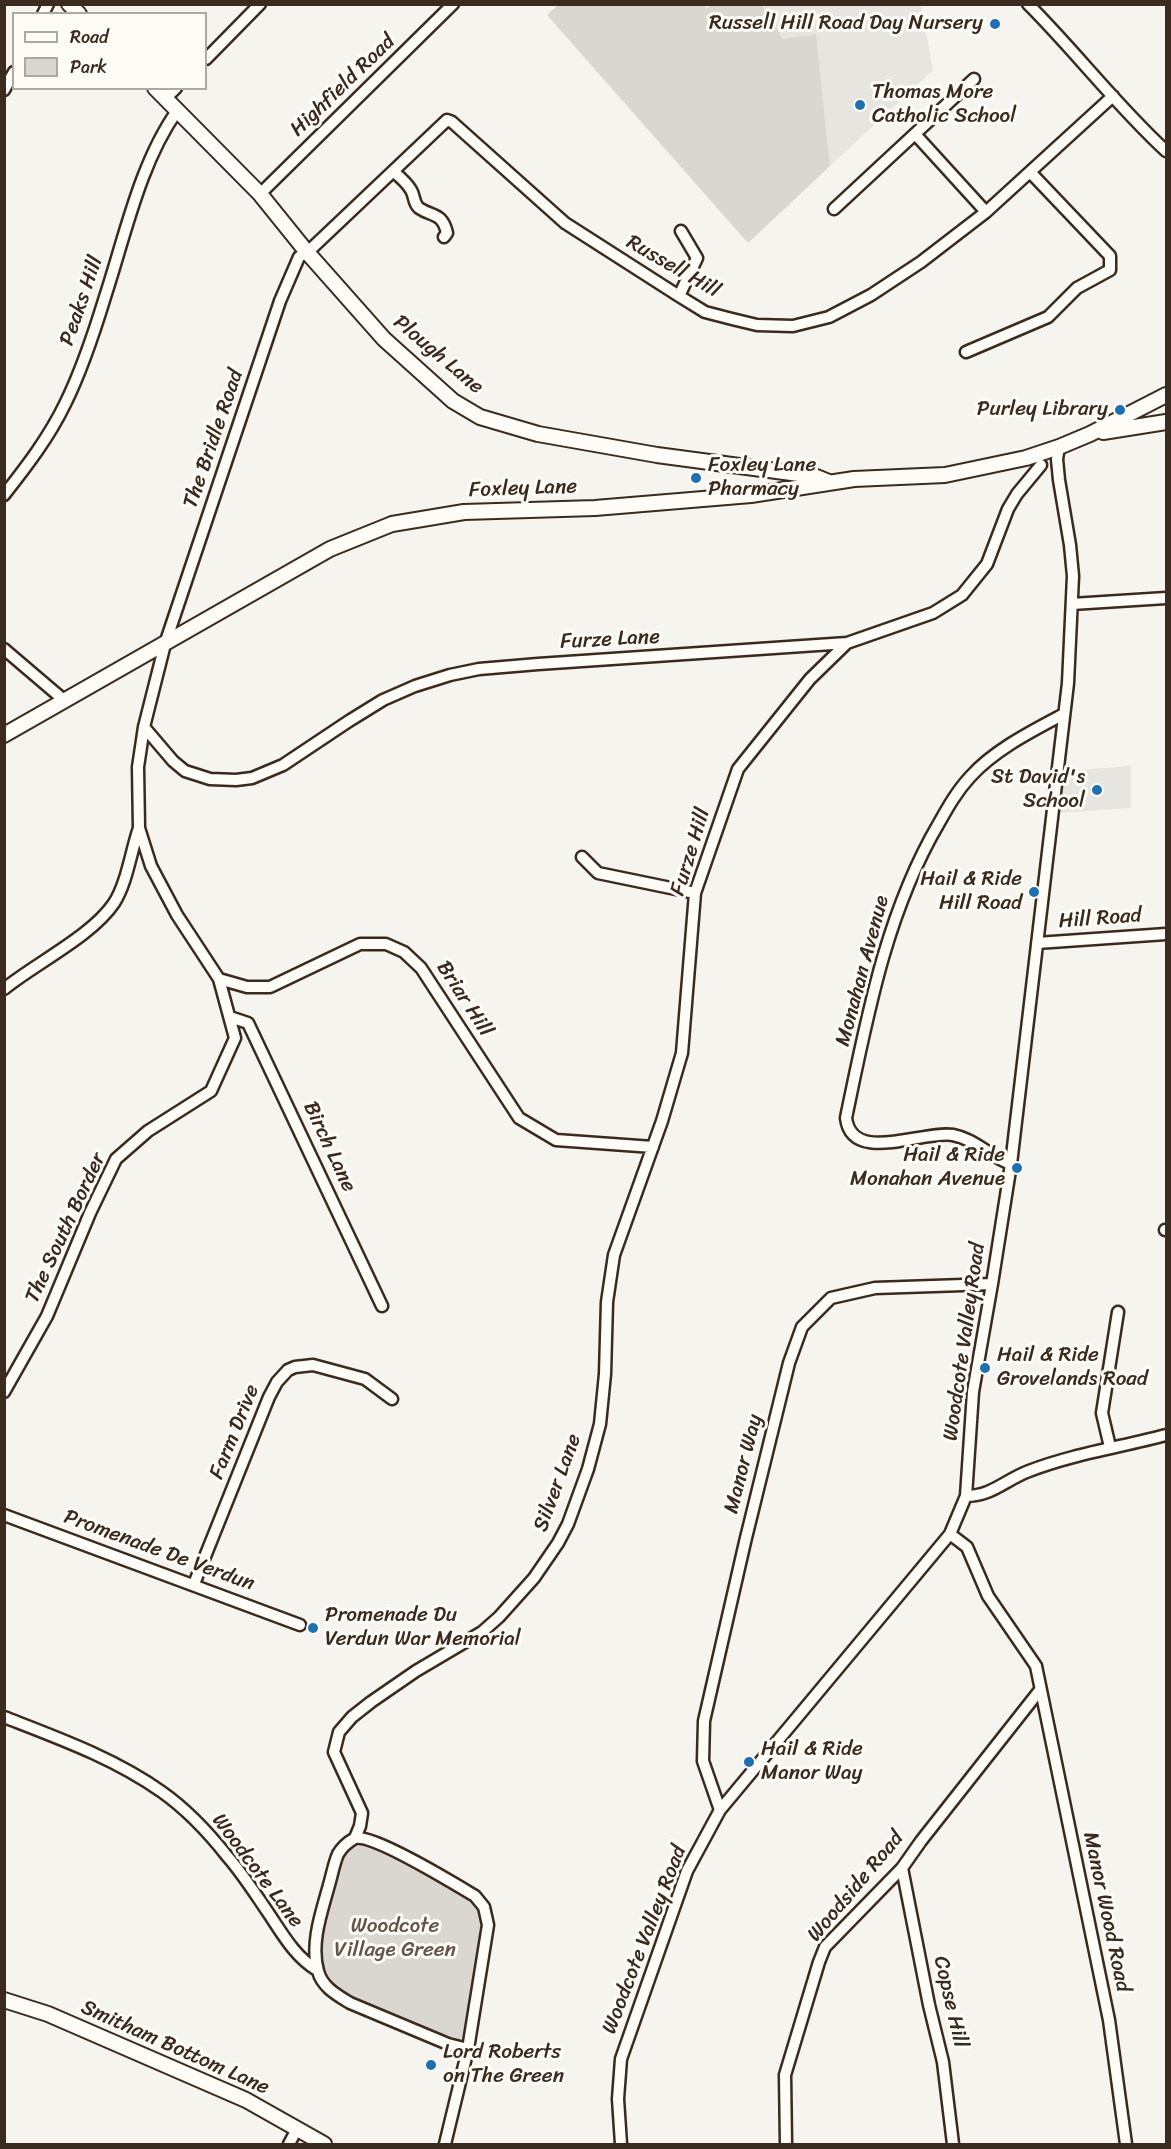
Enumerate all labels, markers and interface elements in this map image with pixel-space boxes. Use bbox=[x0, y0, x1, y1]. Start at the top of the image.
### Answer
place label: Russell Hill Road Day Nursery bbox=[709, 11, 983, 37]
legend bbox=[12, 12, 207, 90]
marker: Russell Hill Road Day Nursery bbox=[988, 17, 1002, 31]
text: Road bbox=[70, 21, 109, 53]
street label: Highfield Road bbox=[285, 30, 401, 142]
text: Park bbox=[70, 51, 107, 83]
place label: Thomas More Catholic School bbox=[872, 80, 1016, 130]
marker: Thomas More Catholic School bbox=[853, 98, 867, 112]
street label: Russell Hill bbox=[622, 230, 724, 304]
street label: Peaks Hill bbox=[55, 253, 109, 349]
street label: Plough Lane bbox=[388, 310, 488, 400]
street label: The Bridle Road bbox=[178, 366, 250, 512]
place label: Purley Library bbox=[977, 397, 1108, 423]
marker: Purley Library bbox=[1113, 403, 1127, 417]
place label: Foxley Lane Pharmacy bbox=[708, 453, 816, 503]
marker: Foxley Lane Pharmacy bbox=[689, 471, 703, 485]
street label: Foxley Lane bbox=[468, 475, 578, 503]
street label: Furze Lane bbox=[559, 625, 661, 655]
place label: St David's School bbox=[991, 765, 1085, 815]
marker: St David's School bbox=[1090, 783, 1104, 797]
street label: Furze Hill bbox=[666, 805, 716, 899]
place label: Hail & Ride Hill Road bbox=[920, 867, 1022, 917]
marker: Hail & Ride Hill Road bbox=[1027, 885, 1041, 899]
street label: Monahan Avenue bbox=[831, 893, 895, 1049]
street label: Hill Road bbox=[1058, 904, 1142, 934]
street label: Briar Hill bbox=[430, 957, 498, 1041]
street label: Birch Lane bbox=[297, 1098, 361, 1196]
place label: Hail & Ride Monahan Avenue bbox=[850, 1143, 1005, 1193]
street label: The South Border bbox=[20, 1149, 112, 1307]
marker: Hail & Ride Monahan Avenue bbox=[1010, 1161, 1024, 1175]
street label: Woodcote Valley Road bbox=[939, 1241, 991, 1443]
place label: Hail & Ride Grovelands Road bbox=[997, 1343, 1148, 1393]
marker: Hail & Ride Grovelands Road bbox=[978, 1361, 992, 1375]
street label: Farm Drive bbox=[205, 1381, 265, 1483]
street label: Manor Way bbox=[720, 1412, 768, 1516]
street label: Silver Lane bbox=[529, 1431, 587, 1535]
street label: Promenade De Verdun bbox=[60, 1505, 258, 1597]
place label: Promenade Du Verdun War Memorial bbox=[325, 1603, 521, 1653]
marker: Promenade Du Verdun War Memorial bbox=[306, 1621, 320, 1635]
place label: Hail & Ride Manor Way bbox=[761, 1737, 863, 1787]
marker: Hail & Ride Manor Way bbox=[742, 1755, 756, 1769]
street label: Woodcote Lane bbox=[206, 1809, 308, 1933]
street label: Woodside Road bbox=[803, 1827, 909, 1947]
street label: Manor Wood Road bbox=[1077, 1830, 1135, 1994]
street label: Woodcote Valley Road bbox=[597, 1842, 693, 2038]
park label: Woodcote Village Green bbox=[334, 1914, 456, 1964]
street label: Copse Hill bbox=[927, 1954, 973, 2050]
street label: Smitham Bottom Lane bbox=[77, 1995, 273, 2101]
place label: Lord Roberts on The Green bbox=[443, 2040, 564, 2090]
marker: Lord Roberts on The Green bbox=[424, 2058, 438, 2072]

